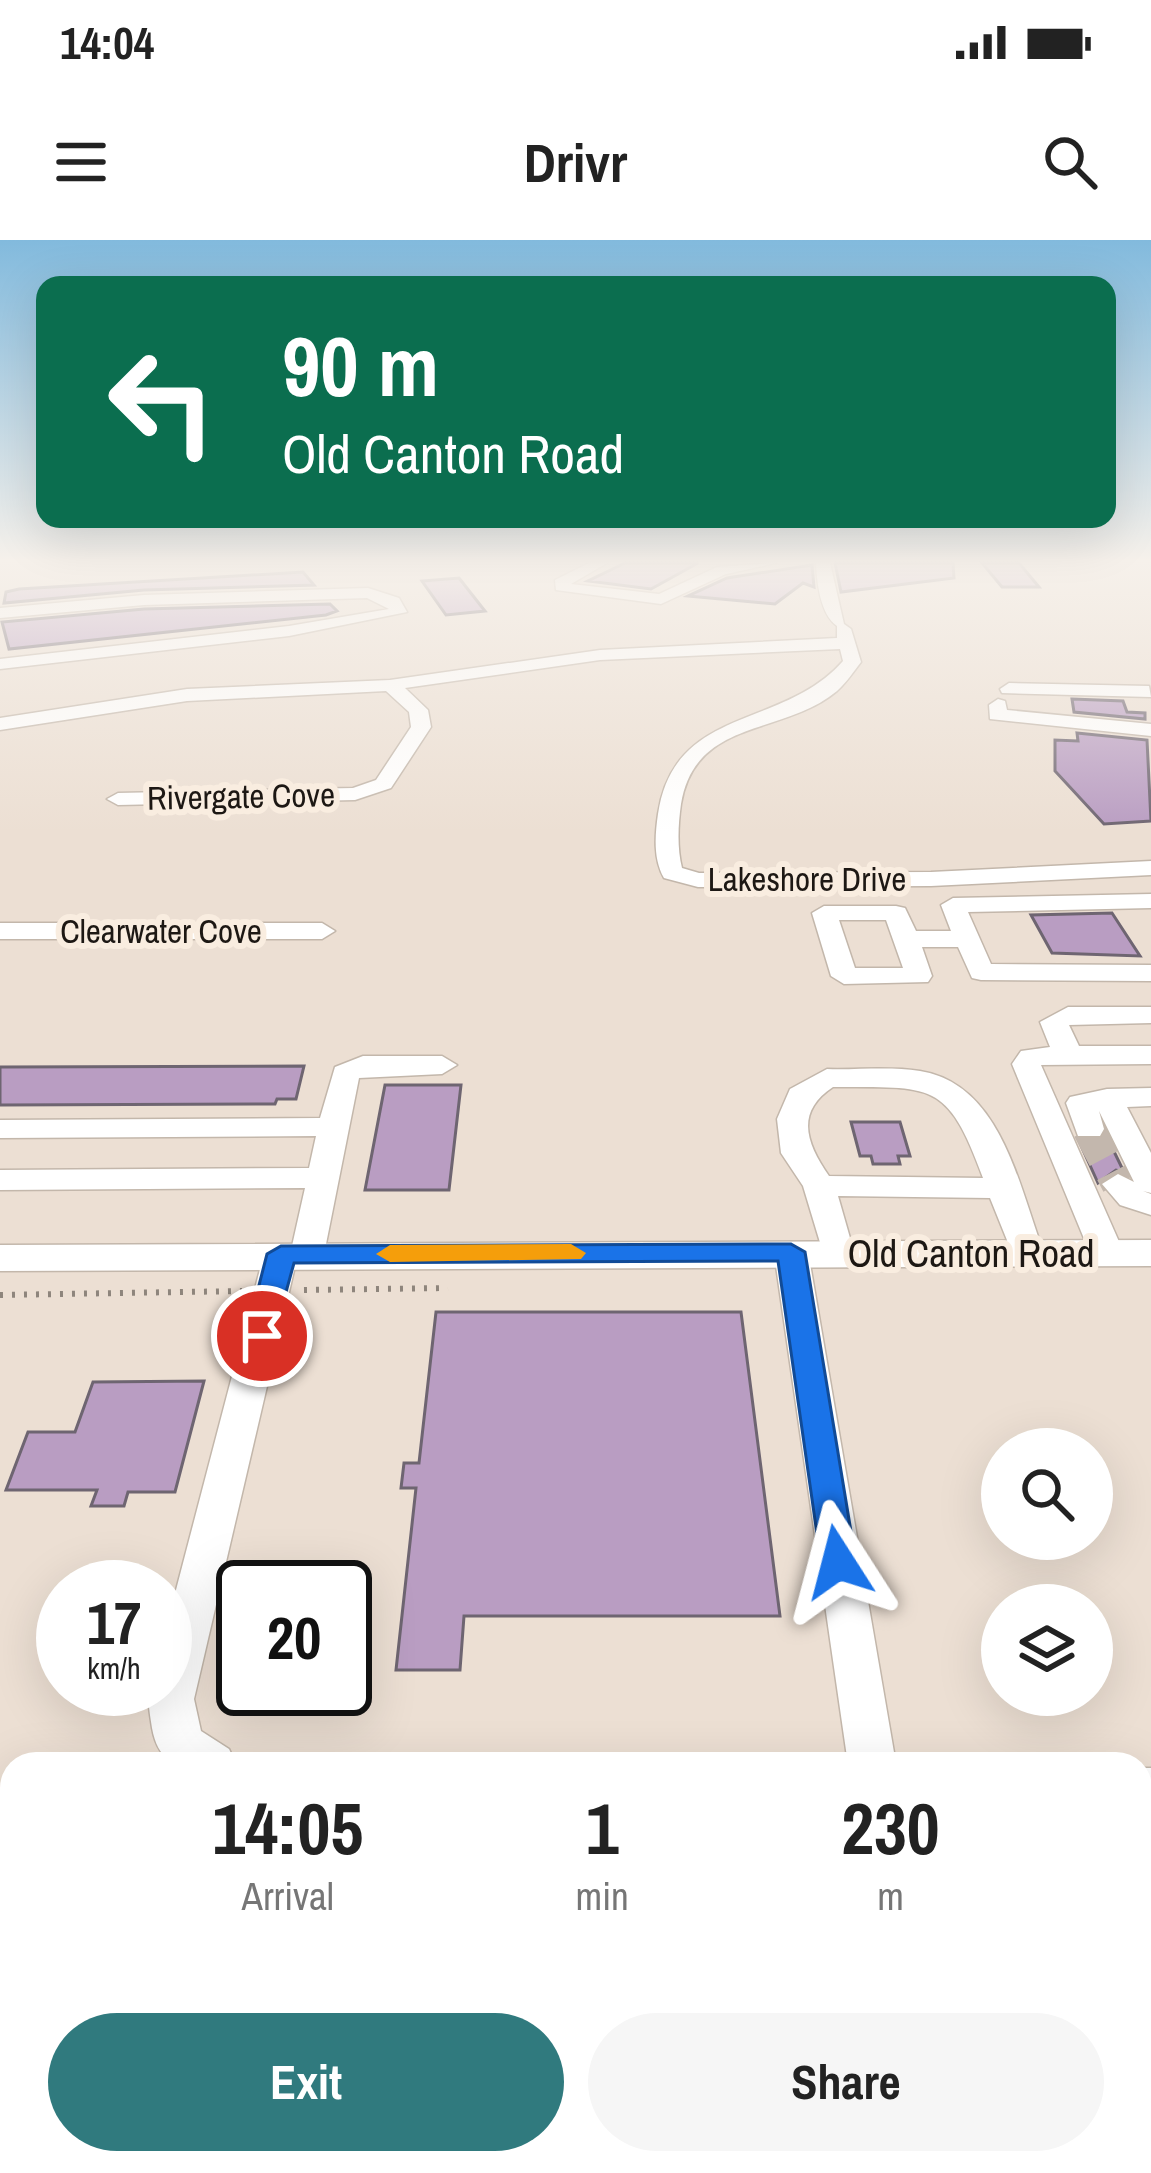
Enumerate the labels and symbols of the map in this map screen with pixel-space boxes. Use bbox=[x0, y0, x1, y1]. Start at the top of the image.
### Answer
street label: Rivergate Cove bbox=[147, 772, 335, 820]
street label: Lakeshore Drive bbox=[708, 857, 906, 901]
street label: Clearwater Cove bbox=[60, 909, 262, 953]
street label: Old Canton Road bbox=[847, 1227, 1095, 1279]
pin bbox=[211, 1285, 313, 1387]
position arrow bbox=[775, 1499, 901, 1625]
speed limit sign: 20 bbox=[216, 1560, 372, 1716]

